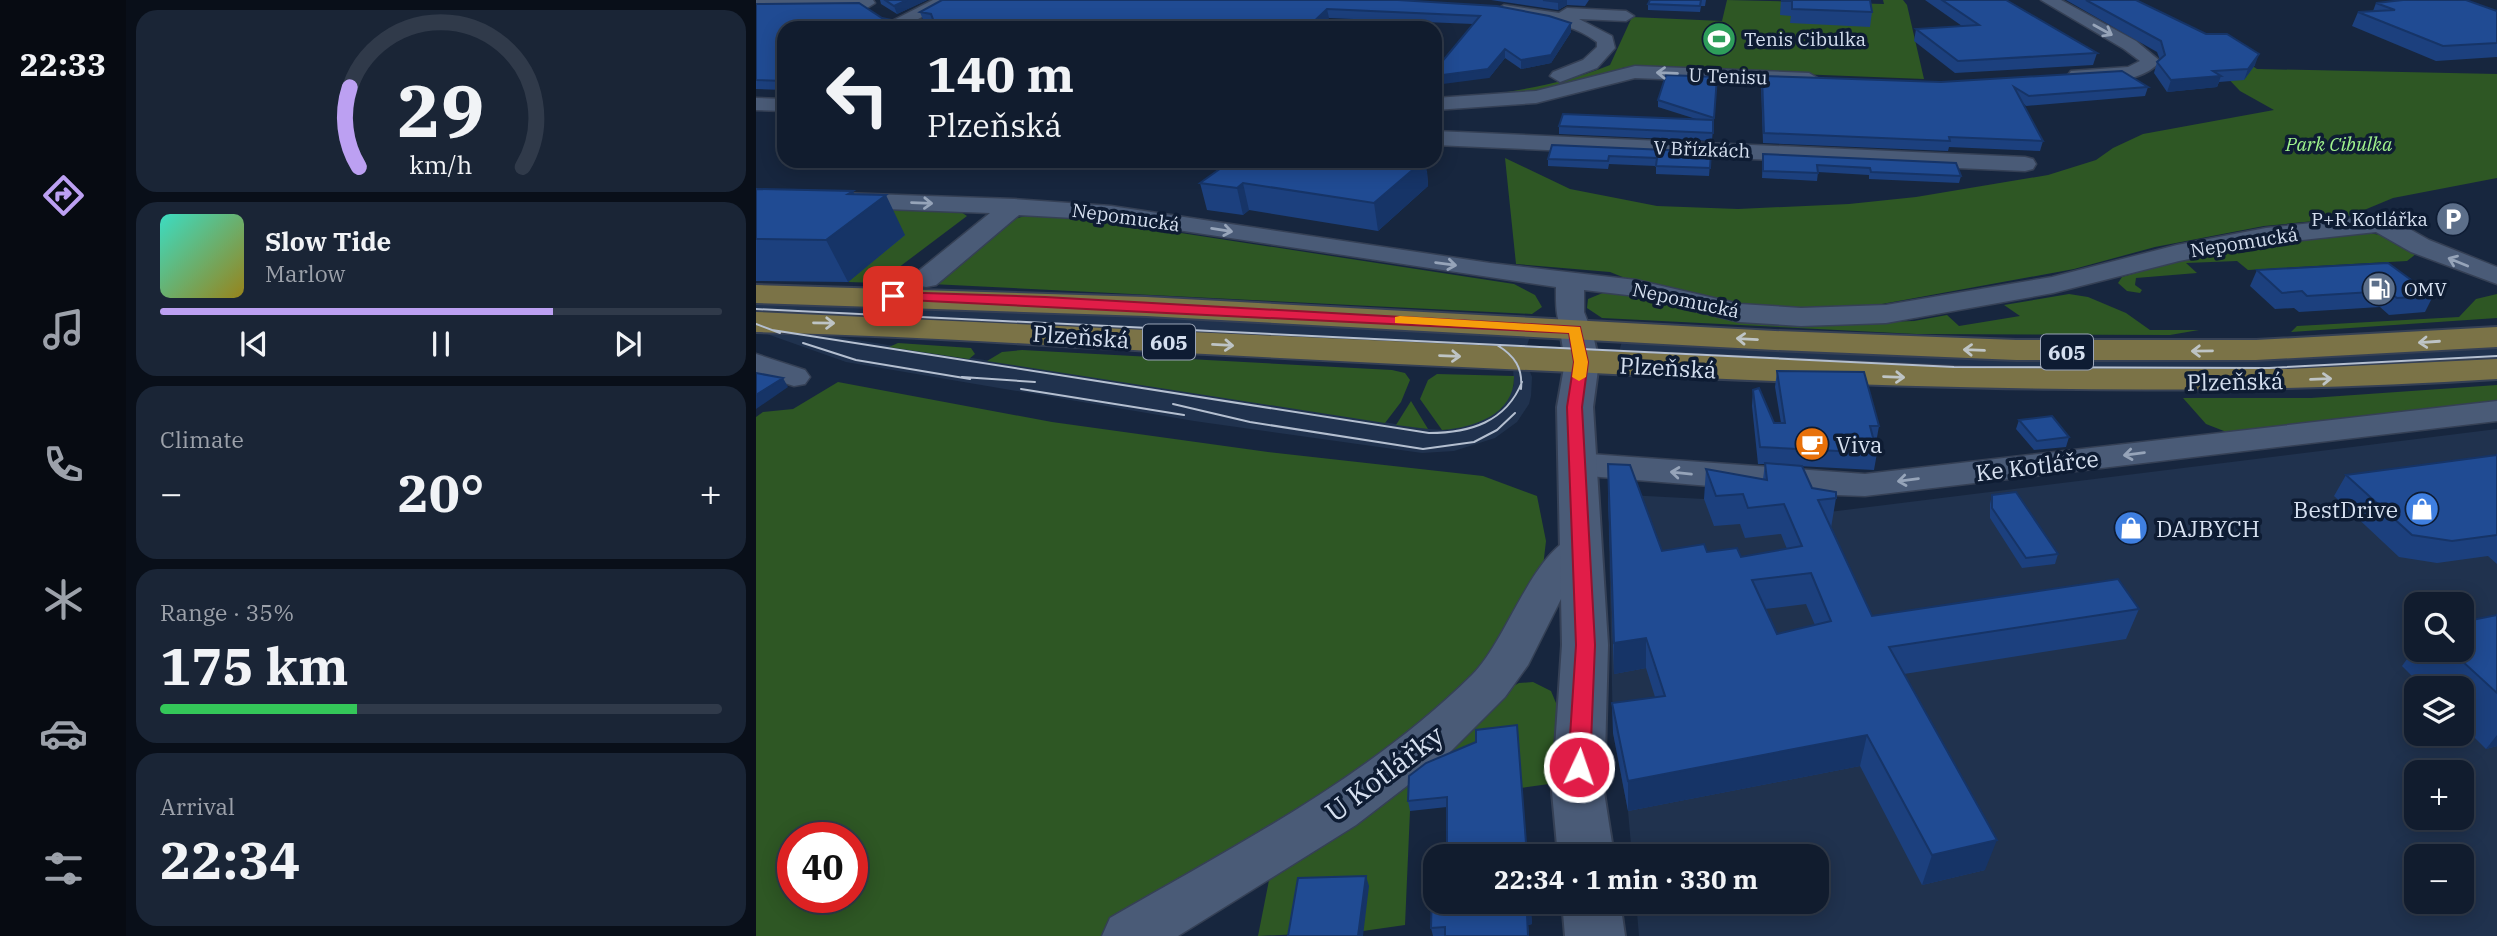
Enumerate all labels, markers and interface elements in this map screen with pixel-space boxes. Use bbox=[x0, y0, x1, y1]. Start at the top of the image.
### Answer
sports icon: Tenis Cibulka bbox=[1700, 20, 1738, 58]
one-way arrow bbox=[2092, 24, 2113, 37]
place label: Tenis Cibulka bbox=[1744, 27, 1866, 51]
text: 140 m bbox=[927, 42, 1074, 105]
text: 22:33 bbox=[20, 43, 106, 85]
icon: left bbox=[812, 49, 903, 140]
text: 29 bbox=[397, 62, 485, 157]
street label: U Tenisu bbox=[1688, 63, 1768, 89]
one-way arrow bbox=[1656, 67, 1679, 80]
text: Plzeňská bbox=[927, 104, 1062, 146]
park label: Park Cibulka bbox=[2285, 132, 2393, 156]
street label: V Břízkách bbox=[1653, 135, 1751, 163]
text: km/h bbox=[409, 148, 473, 181]
icon: directions bbox=[39, 171, 88, 220]
one-way arrow bbox=[910, 196, 933, 209]
street label: Nepomucká bbox=[1071, 198, 1181, 236]
parking icon: P+R Kotlářka bbox=[2434, 200, 2472, 238]
place label: P+R Kotlářka bbox=[2311, 207, 2428, 231]
street label: Nepomucká bbox=[2189, 222, 2299, 262]
text: Slow Tide bbox=[265, 224, 391, 258]
one-way arrow bbox=[1210, 224, 1232, 237]
one-way arrow bbox=[2448, 254, 2470, 267]
text: Marlow bbox=[265, 258, 345, 288]
one-way arrow bbox=[1435, 258, 1457, 271]
pin bbox=[863, 266, 923, 326]
fuel station icon: OMV bbox=[2360, 270, 2398, 308]
icon: arrive bbox=[874, 277, 912, 315]
street label: Nepomucká bbox=[1630, 277, 1742, 323]
place label: OMV bbox=[2404, 277, 2447, 301]
icon: music bbox=[39, 305, 88, 354]
one-way arrow bbox=[812, 316, 835, 330]
street label: Plzeňská bbox=[1032, 318, 1130, 354]
road number: 605 bbox=[1143, 324, 1195, 360]
icon: previous bbox=[235, 325, 273, 363]
icon: pause bbox=[422, 325, 460, 363]
icon: next bbox=[609, 325, 647, 363]
one-way arrow bbox=[1736, 333, 1759, 346]
road number: 605 bbox=[2041, 334, 2093, 370]
one-way arrow bbox=[2418, 336, 2441, 349]
one-way arrow bbox=[1211, 338, 1234, 351]
one-way arrow bbox=[1963, 343, 1986, 357]
one-way arrow bbox=[2190, 344, 2213, 358]
street label: Plzeňská bbox=[1619, 349, 1717, 385]
one-way arrow bbox=[1438, 350, 1461, 363]
street label: Plzeňská bbox=[2186, 365, 2284, 397]
one-way arrow bbox=[1883, 371, 1906, 384]
one-way arrow bbox=[2309, 373, 2332, 386]
text: Climate bbox=[160, 424, 244, 454]
cafe icon: Viva bbox=[1793, 425, 1831, 463]
place label: Viva bbox=[1836, 429, 1883, 459]
icon: phone bbox=[39, 440, 88, 489]
street label: Ke Kotlářce bbox=[1974, 443, 2100, 487]
one-way arrow bbox=[2123, 447, 2146, 460]
text: 20° bbox=[398, 459, 484, 526]
one-way arrow bbox=[1670, 466, 1693, 479]
text: − bbox=[160, 468, 183, 517]
text: + bbox=[699, 468, 722, 517]
one-way arrow bbox=[1897, 474, 1920, 487]
shop icon: BestDrive bbox=[2403, 490, 2441, 528]
place label: BestDrive bbox=[2293, 494, 2398, 524]
shop icon: DAJBYCH bbox=[2112, 509, 2150, 547]
place label: DAJBYCH bbox=[2156, 513, 2260, 543]
icon: climate bbox=[39, 575, 88, 624]
map controls bbox=[2404, 592, 2474, 914]
button: search bbox=[2404, 592, 2474, 662]
text: Range · 35% bbox=[160, 597, 294, 627]
text: 175 km bbox=[160, 632, 349, 699]
button: layers bbox=[2404, 676, 2474, 746]
icon: car bbox=[39, 709, 88, 758]
street label: U Kotlářky bbox=[1317, 716, 1451, 830]
position arrow bbox=[1542, 730, 1616, 804]
button: + bbox=[2404, 760, 2474, 830]
text: Arrival bbox=[160, 791, 235, 821]
speed limit sign: 40 bbox=[777, 822, 868, 913]
text: 22:34 bbox=[160, 826, 301, 893]
icon: filters bbox=[39, 844, 88, 893]
button: − bbox=[2404, 844, 2474, 914]
text: 22:34 · 1 min · 330 m bbox=[1494, 862, 1758, 896]

